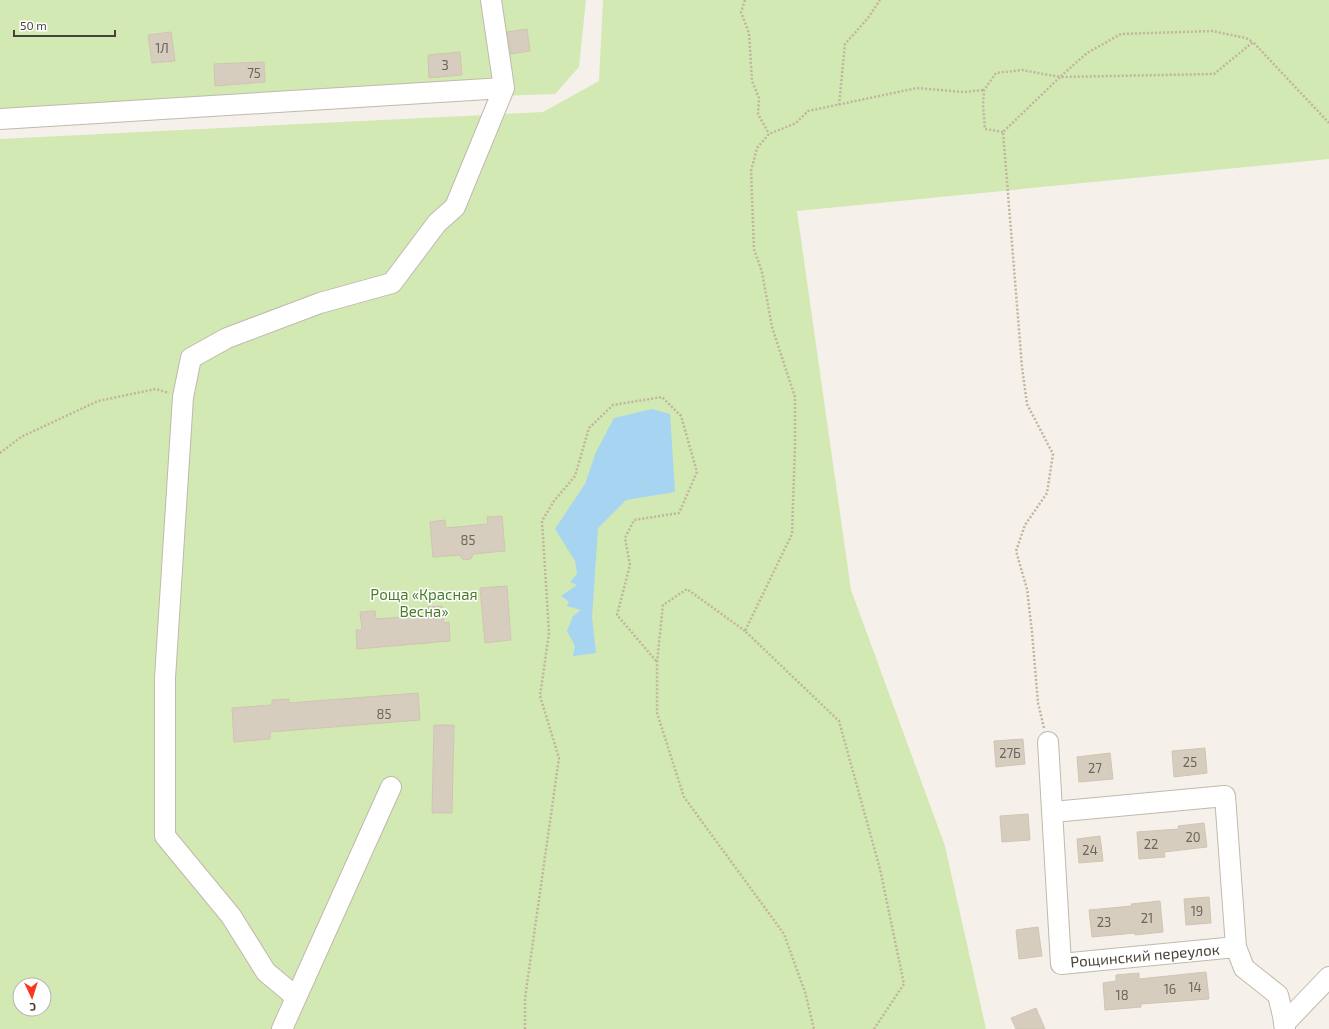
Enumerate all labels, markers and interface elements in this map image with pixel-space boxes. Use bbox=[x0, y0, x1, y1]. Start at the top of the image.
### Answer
scale bar bbox=[14, 12, 115, 38]
text: 50 m bbox=[20, 18, 47, 32]
house number: 1Л bbox=[155, 40, 169, 56]
house number: 3 bbox=[441, 57, 449, 73]
house number: 75 bbox=[247, 65, 261, 81]
house number: 85 bbox=[461, 532, 475, 548]
park label: Роща «Красная Весна» bbox=[370, 585, 478, 620]
house number: 85 bbox=[377, 706, 391, 722]
house number: 27Б bbox=[999, 745, 1021, 761]
house number: 25 bbox=[1183, 754, 1197, 770]
house number: 27 bbox=[1088, 760, 1102, 776]
house number: 20 bbox=[1185, 829, 1201, 845]
house number: 22 bbox=[1144, 836, 1158, 852]
house number: 24 bbox=[1082, 842, 1098, 858]
house number: 19 bbox=[1191, 903, 1203, 919]
house number: 21 bbox=[1141, 910, 1153, 926]
house number: 23 bbox=[1097, 914, 1111, 930]
street label: Рощинский переулок bbox=[1070, 940, 1220, 971]
north arrow bbox=[12, 977, 52, 1017]
house number: 14 bbox=[1188, 979, 1202, 995]
house number: 16 bbox=[1164, 981, 1176, 997]
house number: 18 bbox=[1115, 987, 1129, 1003]
text: С bbox=[29, 1001, 36, 1014]

